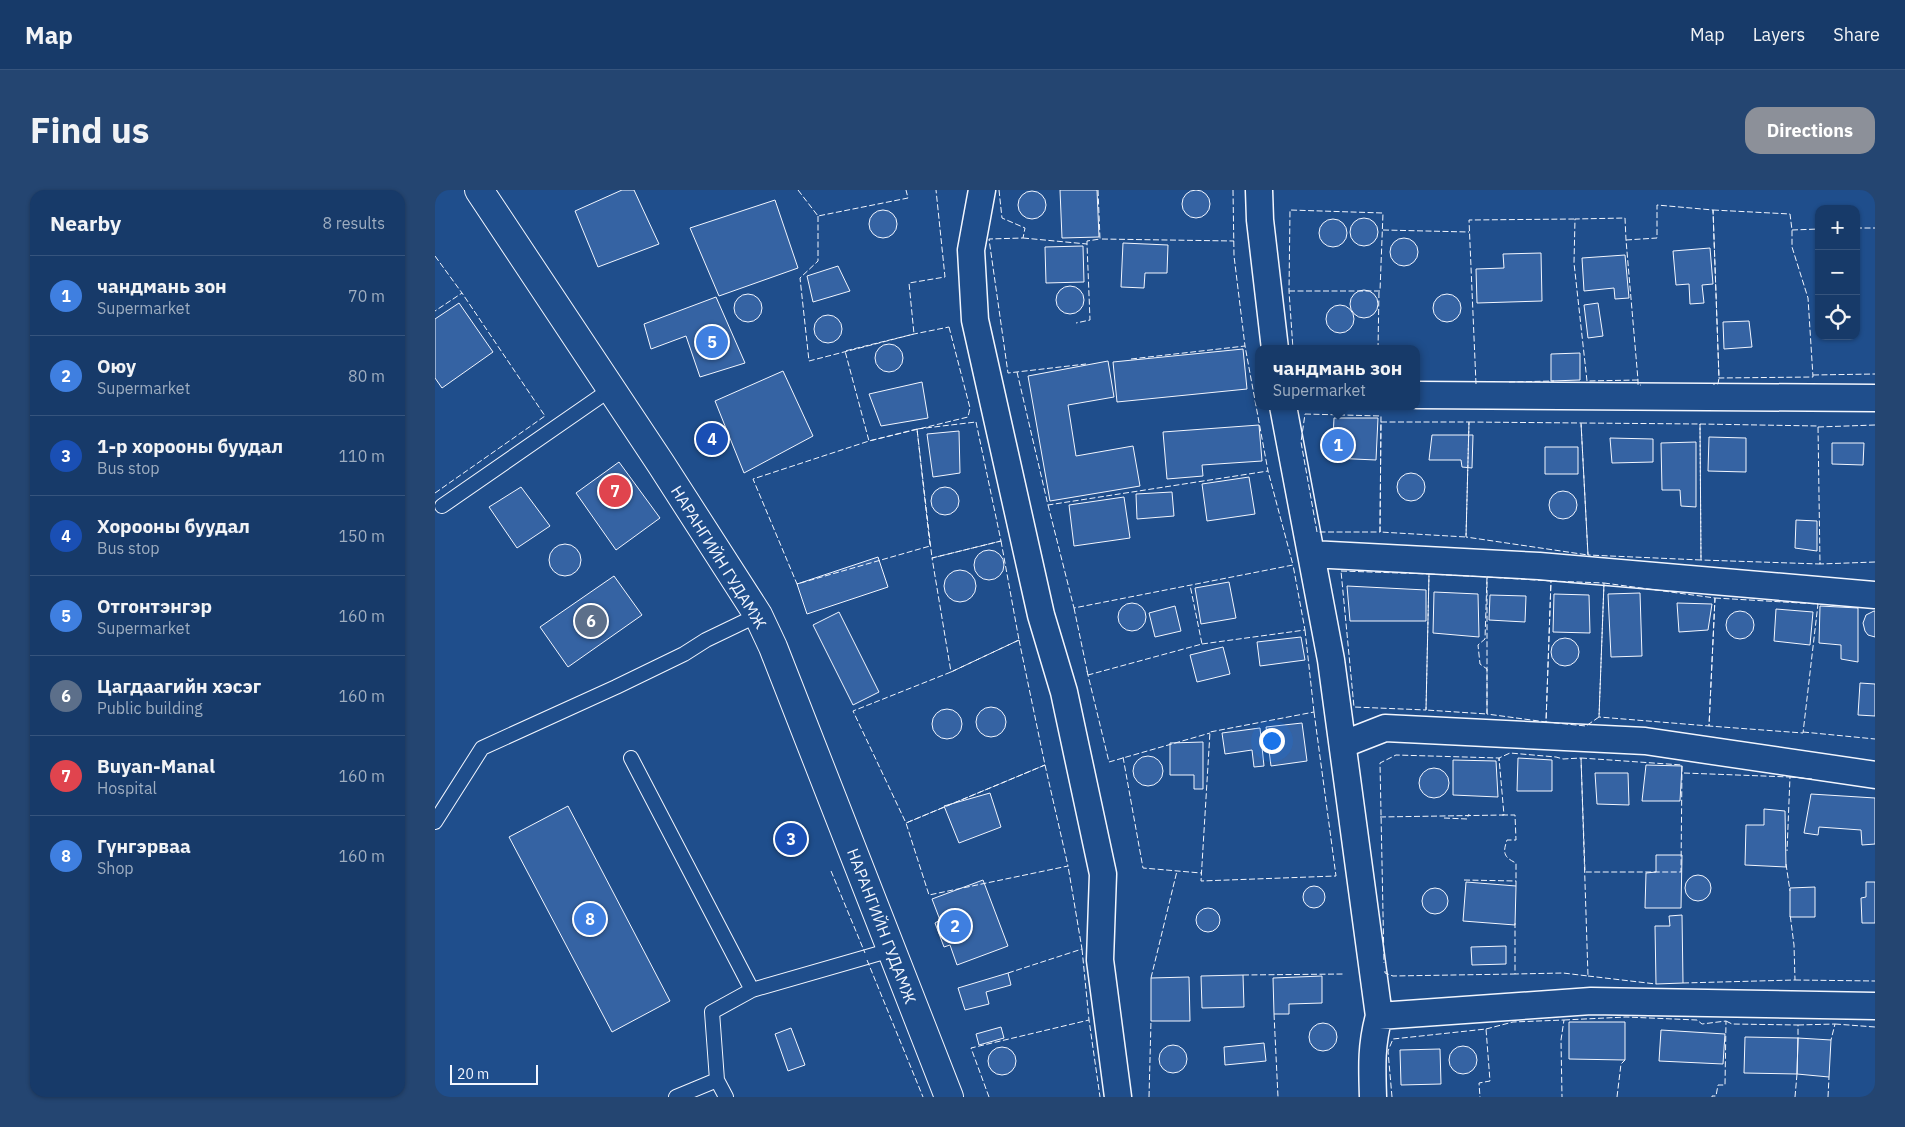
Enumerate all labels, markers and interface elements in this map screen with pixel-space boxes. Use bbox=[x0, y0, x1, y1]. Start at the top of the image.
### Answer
text: Map bbox=[25, 19, 73, 51]
text: Map bbox=[1690, 23, 1725, 46]
text: Layers bbox=[1753, 23, 1805, 46]
text: Share bbox=[1833, 23, 1880, 46]
text: Find us bbox=[30, 107, 149, 153]
button: Directions bbox=[1745, 107, 1875, 154]
map controls bbox=[1815, 205, 1860, 340]
button: + bbox=[1815, 205, 1860, 250]
text: Nearby bbox=[50, 209, 121, 237]
text: 8 results bbox=[322, 213, 385, 233]
button: − bbox=[1815, 250, 1860, 295]
text: чандмань зон bbox=[97, 274, 227, 298]
text: 1 bbox=[61, 286, 71, 306]
text: 70 m bbox=[348, 286, 385, 306]
button: locate bbox=[1815, 295, 1860, 340]
text: Supermarket bbox=[97, 298, 190, 318]
pin: 5 bbox=[696, 323, 728, 361]
popup bbox=[1255, 345, 1420, 410]
text: Оюу bbox=[97, 354, 136, 378]
text: чандмань зон bbox=[1273, 356, 1402, 380]
text: 2 bbox=[61, 366, 71, 386]
text: 80 m bbox=[348, 366, 385, 386]
text: Supermarket bbox=[97, 378, 190, 398]
text: Supermarket bbox=[1273, 380, 1366, 400]
pin: 4 bbox=[696, 420, 728, 458]
pin: 1 bbox=[1322, 426, 1354, 464]
text: 1-р хорооны буудал bbox=[97, 434, 283, 458]
text: 3 bbox=[61, 446, 71, 466]
text: 110 m bbox=[338, 446, 385, 466]
text: Bus stop bbox=[97, 458, 160, 478]
pin: 7 bbox=[599, 472, 631, 510]
street label: НАРАНГИЙН ГУДАМЖ bbox=[667, 482, 771, 632]
text: Хорооны буудал bbox=[97, 514, 250, 538]
text: 4 bbox=[61, 526, 71, 546]
text: 150 m bbox=[338, 526, 385, 546]
text: Bus stop bbox=[97, 538, 160, 558]
text: Отгонтэнгэр bbox=[97, 594, 212, 618]
pin: 6 bbox=[575, 602, 607, 640]
text: 5 bbox=[61, 606, 71, 626]
text: 160 m bbox=[338, 606, 385, 626]
text: Supermarket bbox=[97, 618, 190, 638]
text: Цагдаагийн хэсэг bbox=[97, 674, 261, 698]
text: 6 bbox=[61, 686, 71, 706]
text: 160 m bbox=[338, 686, 385, 706]
text: Public building bbox=[97, 698, 203, 718]
your location bbox=[1259, 728, 1285, 754]
text: Buyan-Manal bbox=[97, 754, 215, 778]
text: 7 bbox=[61, 766, 71, 786]
text: 160 m bbox=[338, 766, 385, 786]
text: Hospital bbox=[97, 778, 157, 798]
pin: 3 bbox=[775, 820, 807, 858]
text: Гүнгэрваа bbox=[97, 834, 191, 858]
street label: НАРАНГИЙН ГУДАМЖ bbox=[843, 845, 921, 1007]
text: 8 bbox=[61, 846, 71, 866]
text: 160 m bbox=[338, 846, 385, 866]
text: Shop bbox=[97, 858, 134, 878]
pin: 8 bbox=[574, 900, 606, 938]
pin: 2 bbox=[939, 907, 971, 945]
scale bar bbox=[450, 1062, 537, 1085]
text: 20 m bbox=[457, 1065, 489, 1083]

